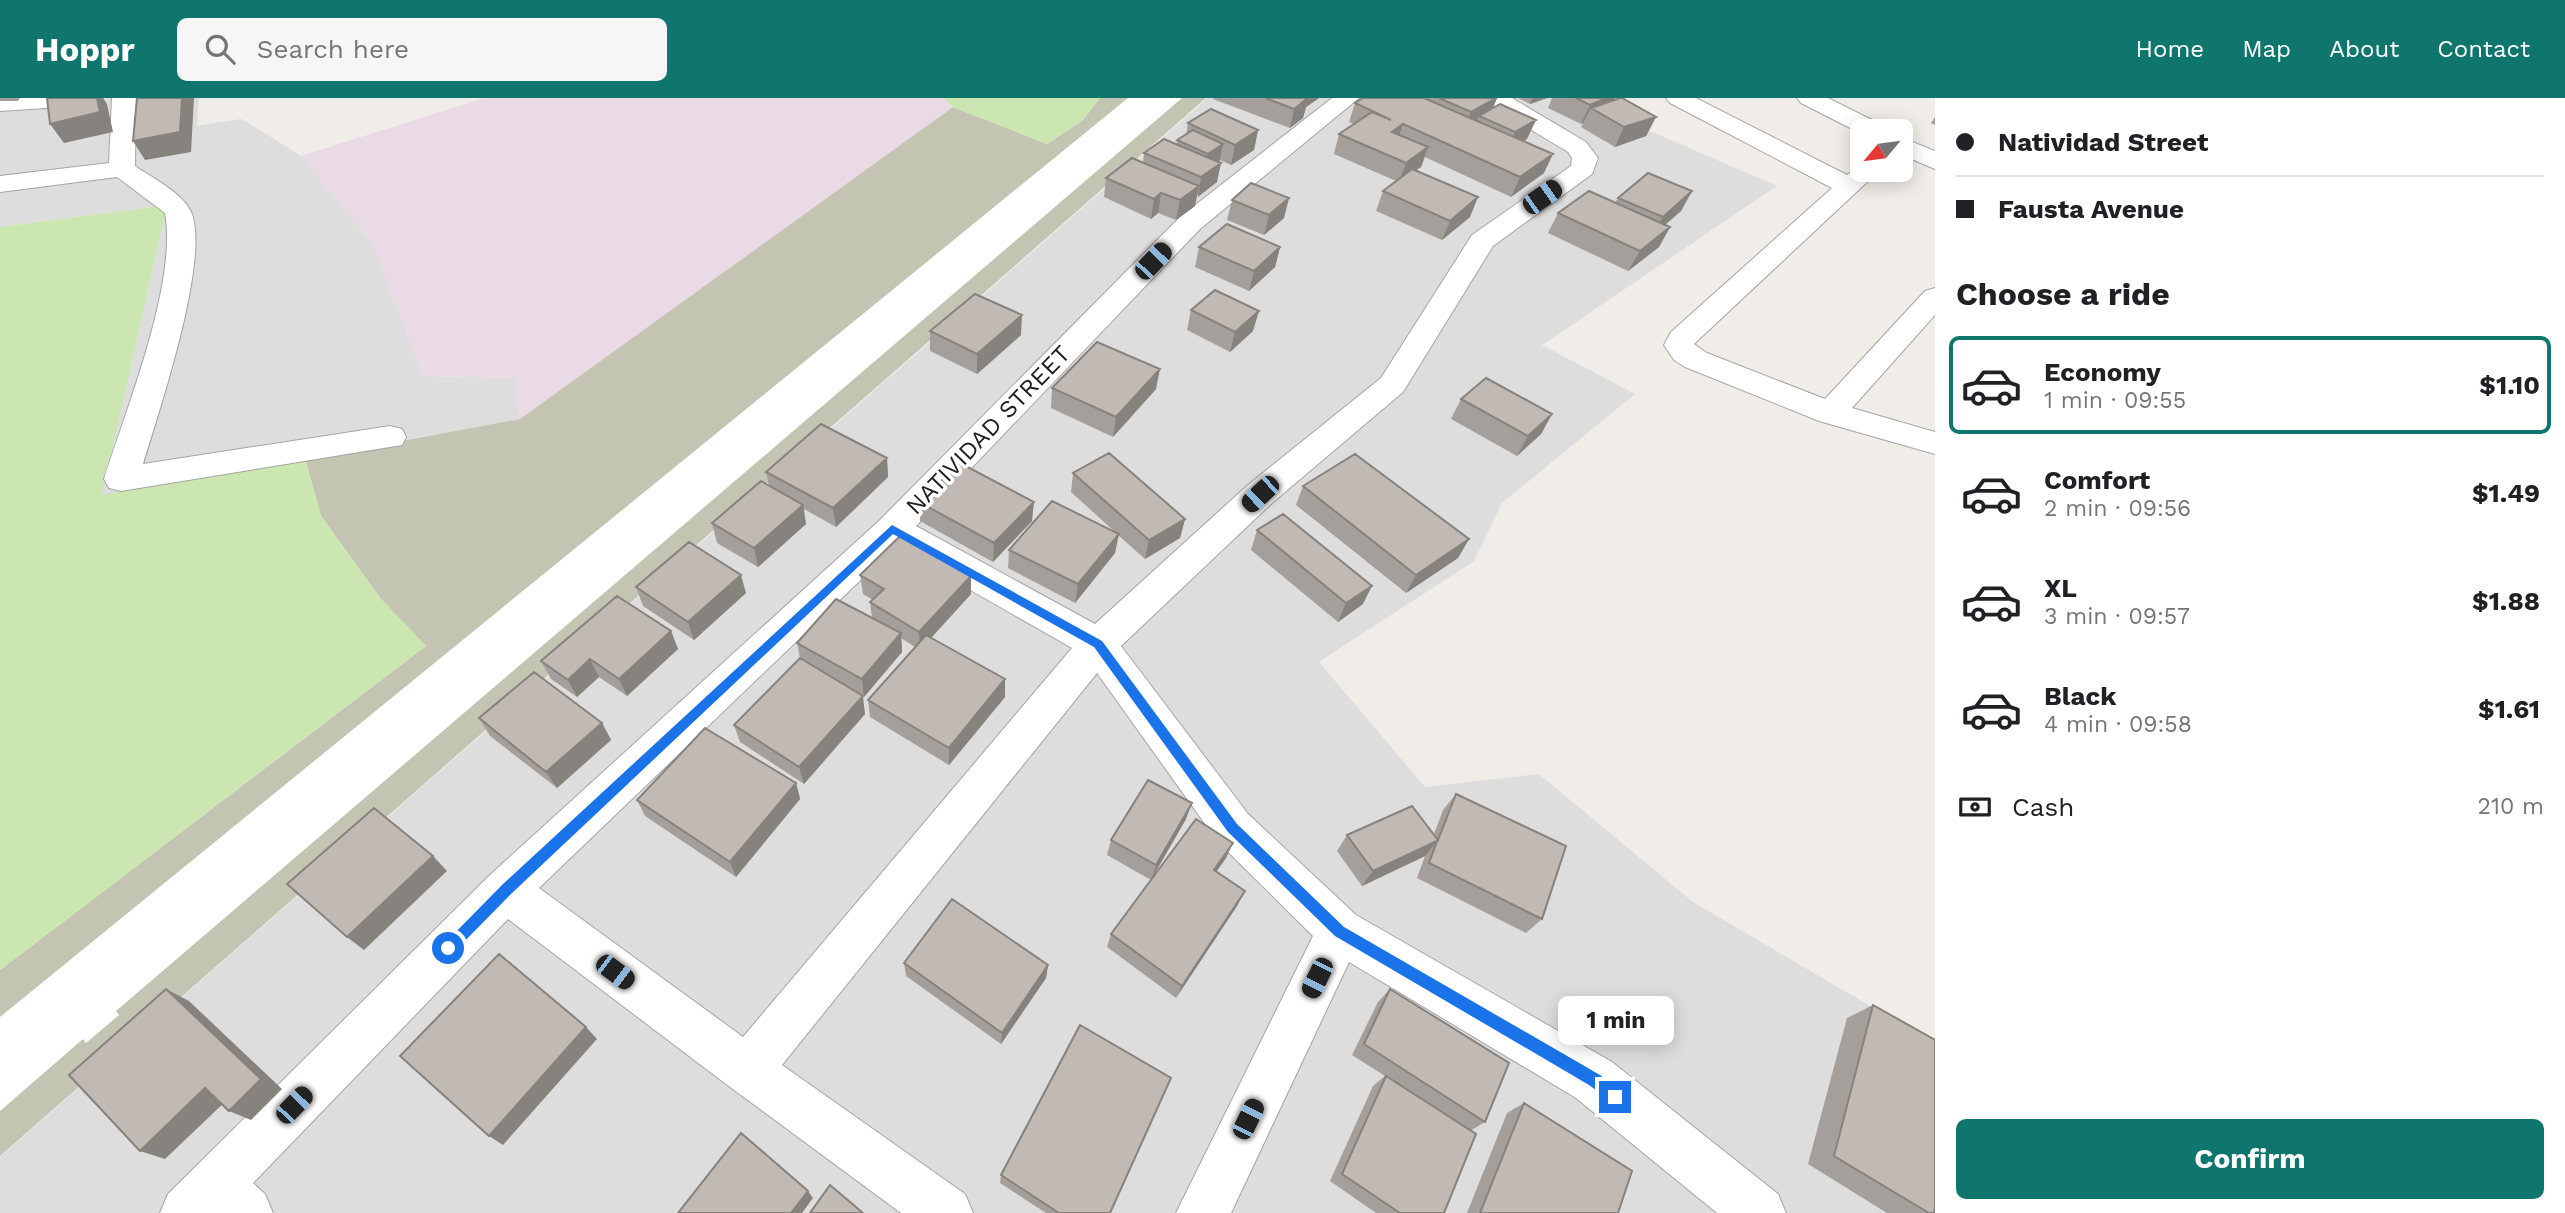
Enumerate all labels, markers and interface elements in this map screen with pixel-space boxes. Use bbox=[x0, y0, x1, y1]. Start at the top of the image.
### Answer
search box bbox=[177, 18, 667, 81]
text: Hoppr bbox=[35, 30, 135, 69]
icon: search bbox=[201, 30, 239, 68]
text: Search here bbox=[257, 34, 409, 64]
text: Home bbox=[2136, 35, 2204, 63]
text: Map bbox=[2242, 35, 2291, 63]
text: About bbox=[2329, 35, 2399, 63]
text: Contact bbox=[2437, 35, 2530, 63]
north arrow bbox=[1850, 119, 1913, 182]
map controls bbox=[1850, 119, 1913, 182]
text: Natividad Street bbox=[1998, 127, 2208, 157]
car bbox=[1519, 176, 1566, 218]
text: Fausta Avenue bbox=[1998, 194, 2184, 224]
car bbox=[1131, 239, 1176, 283]
text: Choose a ride bbox=[1956, 275, 2170, 313]
street label: NATIVIDAD STREET bbox=[900, 340, 1076, 520]
icon: car bbox=[1960, 354, 2023, 417]
text: Economy bbox=[2044, 357, 2161, 387]
text: $1.10 bbox=[2479, 370, 2540, 400]
text: 1 min · 09:55 bbox=[2044, 387, 2186, 414]
icon: car bbox=[1960, 462, 2023, 525]
text: Comfort bbox=[2044, 465, 2150, 495]
car bbox=[1238, 472, 1283, 516]
text: $1.49 bbox=[2472, 478, 2540, 508]
text: 2 min · 09:56 bbox=[2044, 495, 2191, 522]
icon: car bbox=[1960, 570, 2023, 633]
text: XL bbox=[2044, 573, 2077, 603]
text: $1.88 bbox=[2472, 586, 2540, 616]
text: 3 min · 09:57 bbox=[2044, 603, 2190, 630]
icon: car bbox=[1960, 678, 2023, 741]
text: Black bbox=[2044, 681, 2116, 711]
text: $1.61 bbox=[2478, 694, 2540, 724]
text: 4 min · 09:58 bbox=[2044, 711, 2192, 738]
icon: cash bbox=[1956, 788, 1994, 826]
text: Cash bbox=[2012, 792, 2074, 822]
text: 210 m bbox=[2478, 793, 2544, 820]
route start bbox=[432, 932, 464, 964]
car bbox=[592, 951, 639, 993]
car bbox=[1299, 955, 1336, 1001]
callout: 1 min bbox=[1557, 996, 1673, 1044]
text: 1 min bbox=[1586, 1007, 1646, 1034]
route end bbox=[1599, 1081, 1631, 1113]
car bbox=[272, 1083, 317, 1127]
car bbox=[1230, 1096, 1267, 1142]
button: Confirm bbox=[1956, 1119, 2544, 1199]

